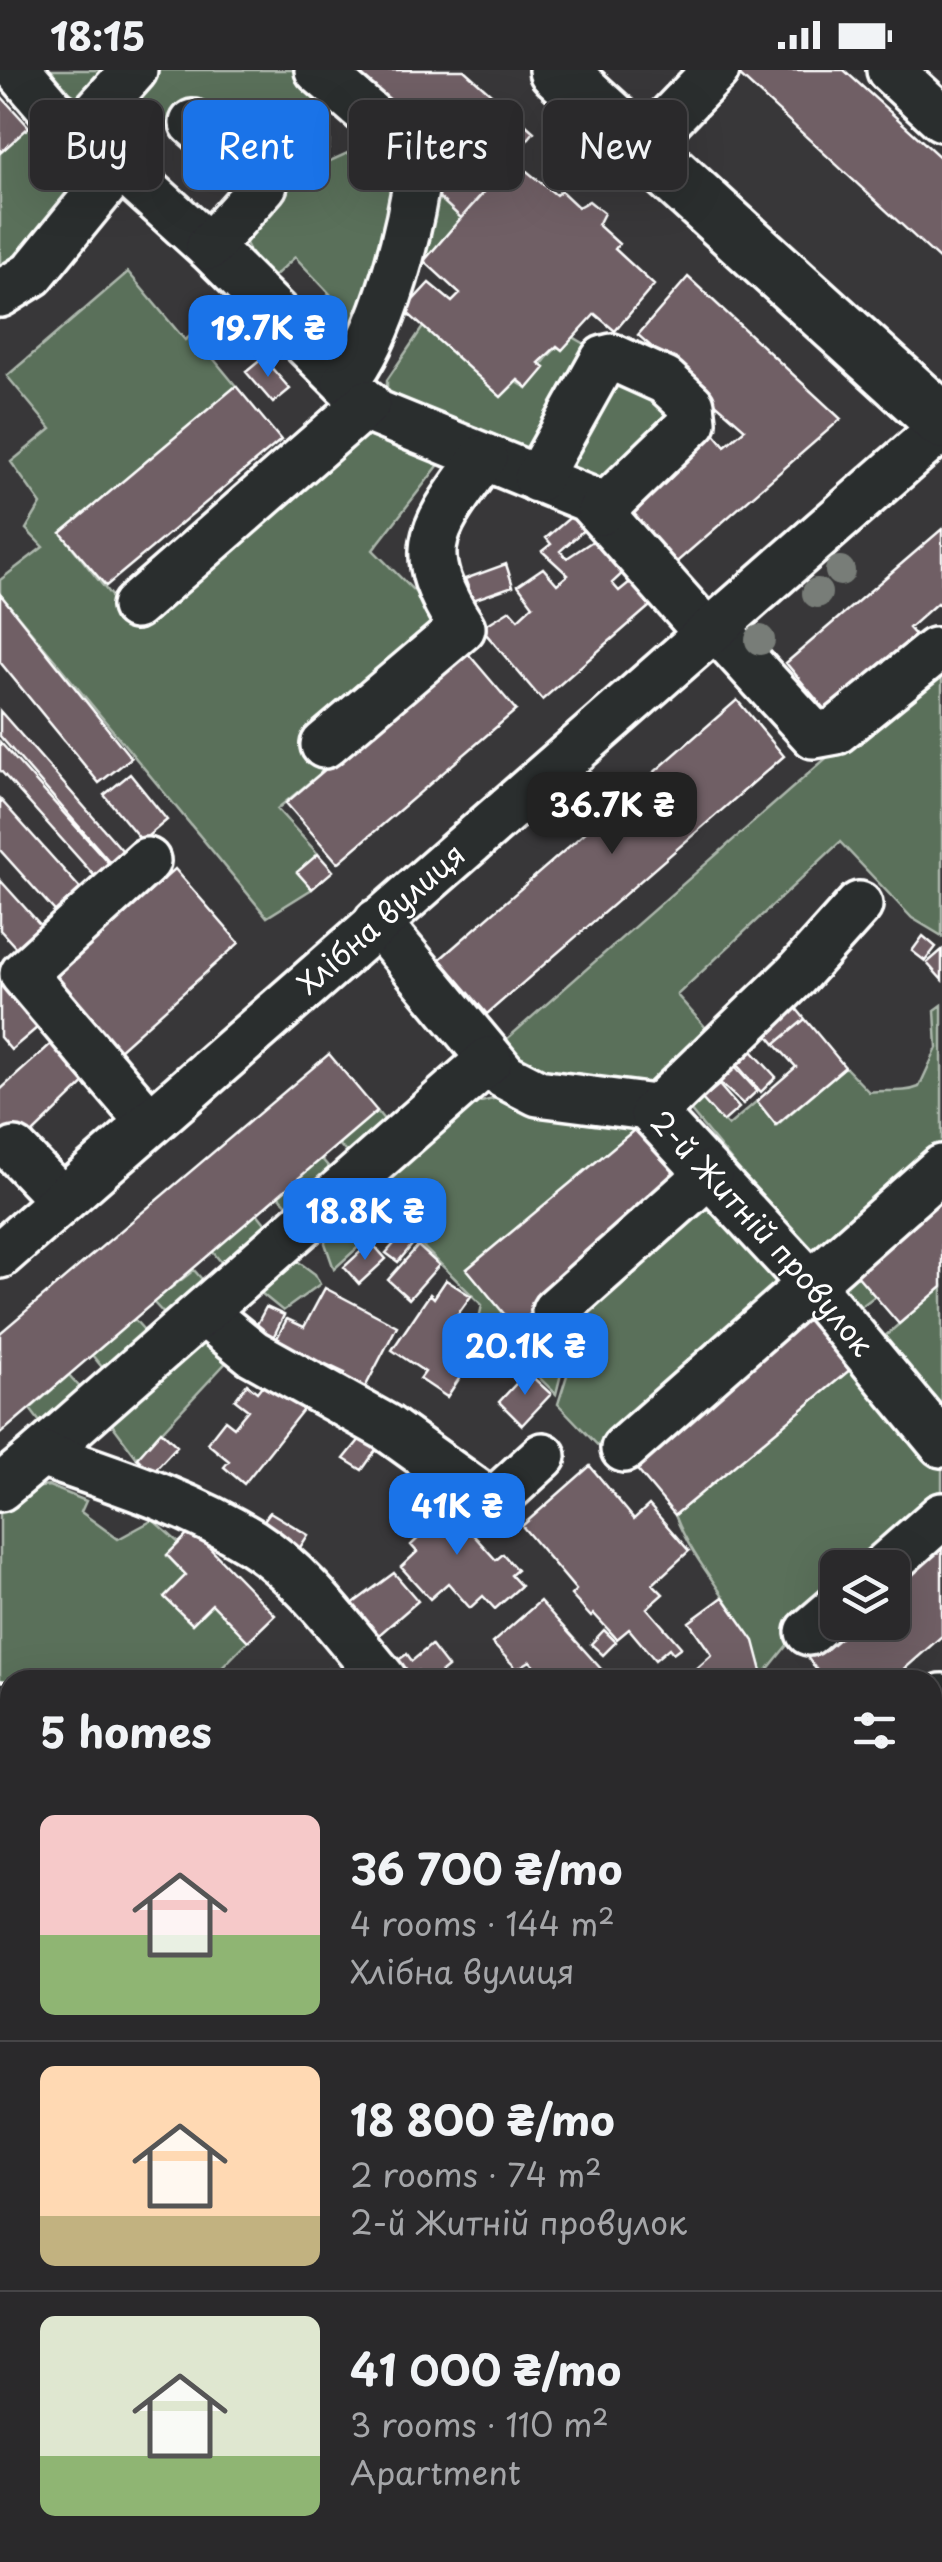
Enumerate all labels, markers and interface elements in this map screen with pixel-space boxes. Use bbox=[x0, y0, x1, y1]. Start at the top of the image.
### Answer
text: 18:15 bbox=[50, 7, 146, 64]
chip: Buy bbox=[30, 100, 163, 190]
chip: Rent bbox=[183, 100, 329, 190]
chip: Filters bbox=[349, 100, 523, 190]
chip: New bbox=[543, 100, 687, 190]
pin: 19.7K ₴ bbox=[176, 295, 360, 380]
text: 19.7K ₴ bbox=[210, 303, 326, 351]
pin: 36.7K ₴ bbox=[520, 772, 704, 857]
text: 36.7K ₴ bbox=[549, 780, 675, 828]
street label: Хлібна вулиця bbox=[286, 832, 474, 1004]
street label: 2-й Житній провулок bbox=[641, 1099, 885, 1365]
pin: 18.8K ₴ bbox=[273, 1178, 457, 1263]
text: 18.8K ₴ bbox=[305, 1186, 425, 1234]
pin: 20.1K ₴ bbox=[433, 1313, 617, 1398]
text: 20.1K ₴ bbox=[464, 1321, 586, 1369]
pin: 41K ₴ bbox=[387, 1473, 527, 1558]
text: 41K ₴ bbox=[411, 1481, 503, 1529]
map controls bbox=[820, 1550, 910, 1640]
button: layers bbox=[820, 1550, 910, 1640]
text: 5 homes bbox=[40, 1699, 212, 1762]
icon: filters bbox=[847, 1703, 902, 1758]
text: 36 700 ₴/mo bbox=[350, 1836, 622, 1899]
icon: home bbox=[120, 1855, 240, 1975]
text: 4 rooms · 144 m² bbox=[350, 1899, 615, 1947]
text: Хлібна вулиця bbox=[350, 1947, 575, 1995]
text: 18 800 ₴/mo bbox=[350, 2087, 615, 2150]
icon: home bbox=[120, 2106, 240, 2226]
text: 2 rooms · 74 m² bbox=[350, 2150, 602, 2198]
text: 2-й Житній провулок bbox=[350, 2198, 687, 2246]
text: 41 000 ₴/mo bbox=[350, 2337, 621, 2400]
icon: home bbox=[120, 2356, 240, 2476]
text: 3 rooms · 110 m² bbox=[350, 2400, 609, 2448]
text: Apartment bbox=[350, 2448, 521, 2496]

